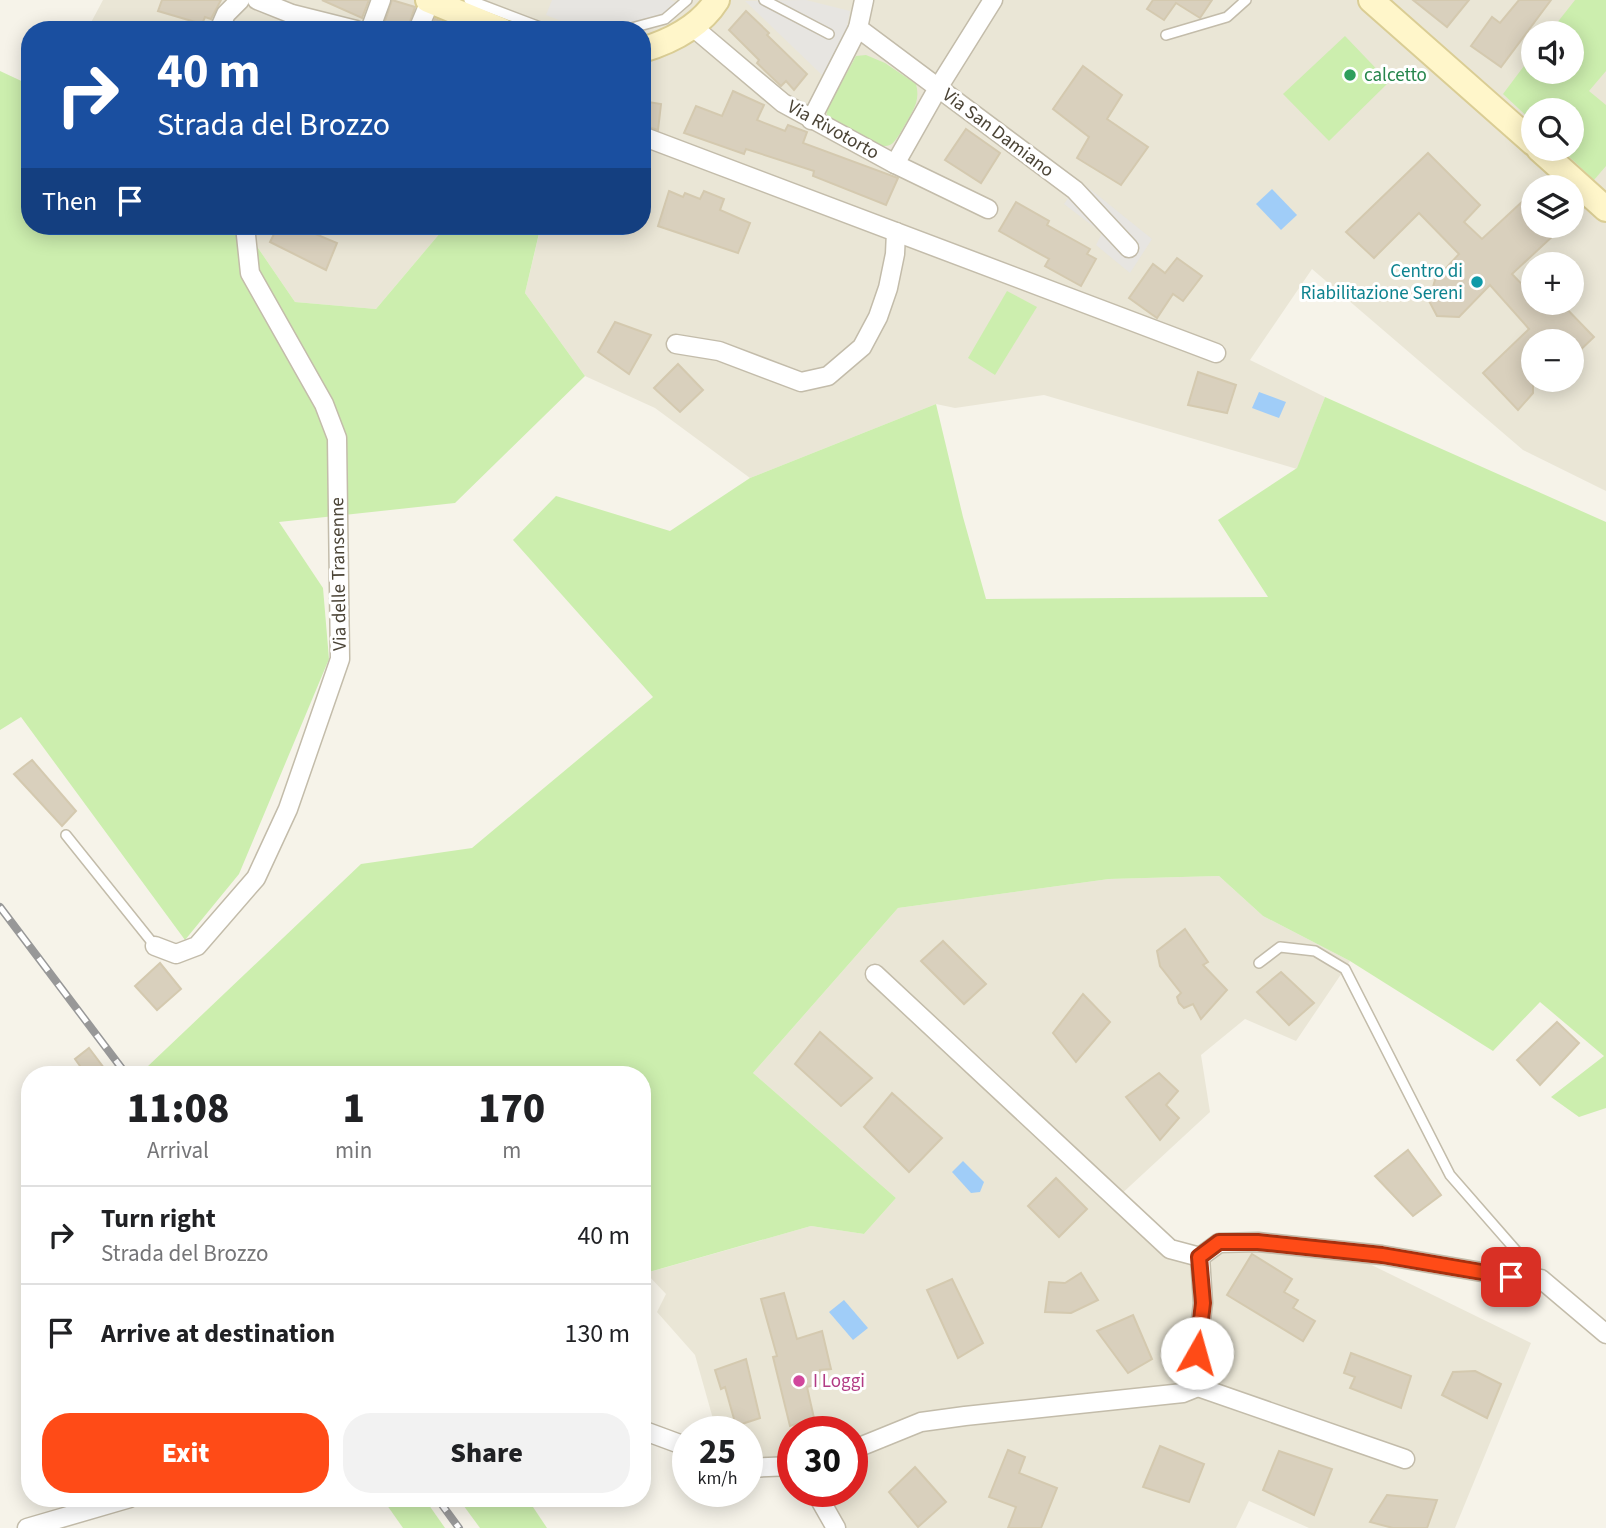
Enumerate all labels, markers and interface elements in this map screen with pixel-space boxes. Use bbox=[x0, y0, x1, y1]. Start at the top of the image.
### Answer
map controls bbox=[1521, 21, 1584, 392]
button: sound bbox=[1521, 21, 1584, 84]
text: 40 m bbox=[157, 37, 261, 107]
icon: right bbox=[42, 49, 133, 140]
place label: calcetto bbox=[1364, 62, 1427, 89]
marker: calcetto bbox=[1342, 67, 1358, 83]
street label: Via San Damiano bbox=[936, 82, 1060, 184]
street label: Via Rivotorto bbox=[782, 94, 884, 166]
button: search bbox=[1521, 98, 1584, 161]
text: Strada del Brozzo bbox=[157, 102, 390, 148]
button: layers bbox=[1521, 175, 1584, 238]
icon: arrive bbox=[111, 182, 149, 220]
text: Then bbox=[42, 183, 97, 220]
button: + bbox=[1521, 252, 1584, 315]
place label: Centro di Riabilitazione Sereni bbox=[1301, 258, 1463, 307]
marker: Centro di Riabilitazione Sereni bbox=[1469, 274, 1485, 290]
button: − bbox=[1521, 329, 1584, 392]
street label: Via delle Transenne bbox=[324, 497, 354, 651]
text: 11:08 bbox=[127, 1079, 229, 1139]
text: 1 bbox=[342, 1079, 365, 1139]
text: 170 bbox=[478, 1079, 545, 1139]
text: Arrival bbox=[147, 1134, 209, 1167]
text: min bbox=[335, 1134, 372, 1167]
text: m bbox=[502, 1134, 521, 1167]
text: Turn right bbox=[101, 1200, 216, 1237]
icon: right bbox=[42, 1216, 80, 1254]
text: 40 m bbox=[577, 1217, 630, 1254]
text: Strada del Brozzo bbox=[101, 1237, 269, 1270]
pin bbox=[1481, 1247, 1541, 1307]
icon: arrive bbox=[1492, 1258, 1530, 1296]
icon: arrive bbox=[42, 1314, 80, 1352]
text: Arrive at destination bbox=[101, 1315, 335, 1352]
text: 130 m bbox=[564, 1315, 630, 1352]
position arrow bbox=[1160, 1316, 1234, 1390]
place label: I Loggi bbox=[813, 1368, 865, 1395]
marker: I Loggi bbox=[791, 1373, 807, 1389]
button: Exit bbox=[42, 1413, 329, 1493]
button: Share bbox=[343, 1413, 630, 1493]
speed limit sign: 30 bbox=[777, 1416, 868, 1507]
text: 25 bbox=[699, 1427, 736, 1477]
text: km/h bbox=[698, 1466, 737, 1491]

